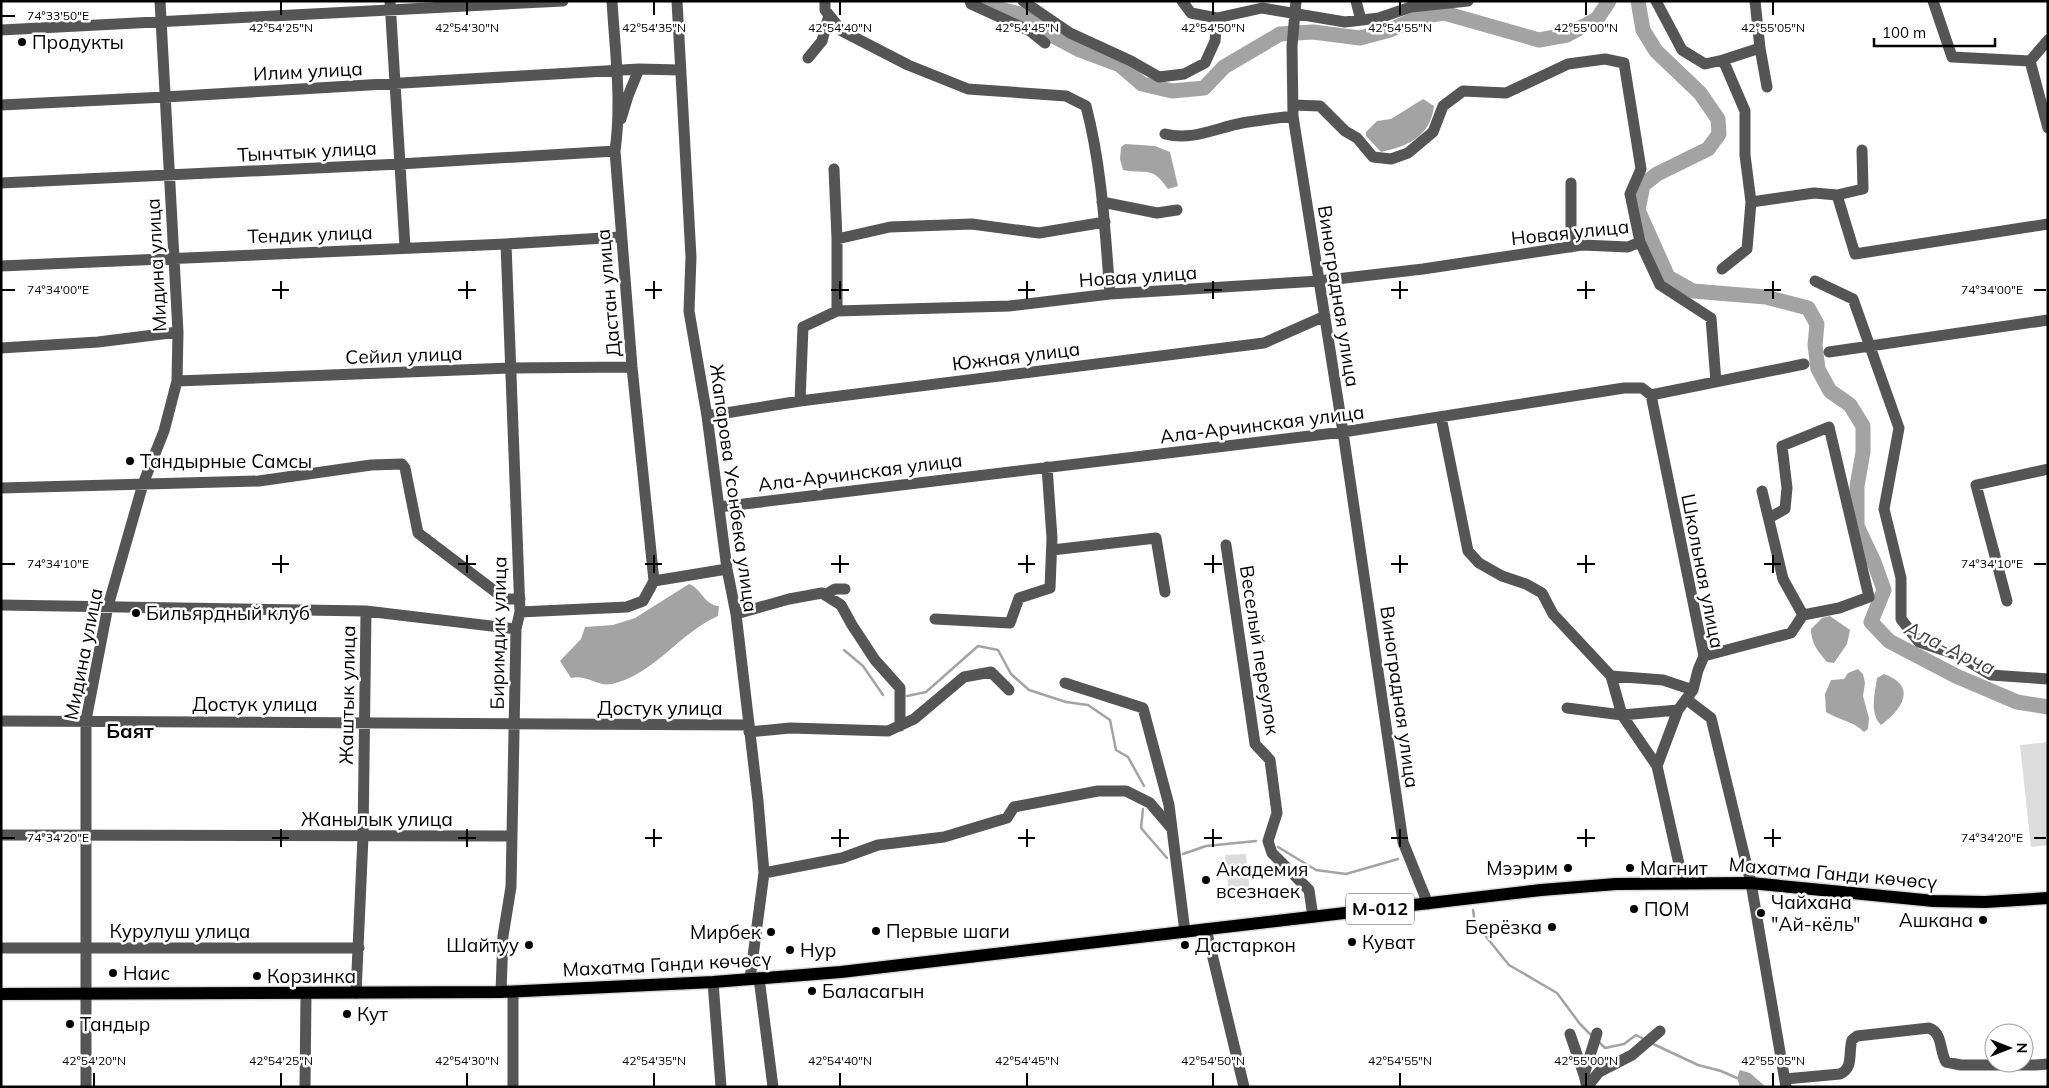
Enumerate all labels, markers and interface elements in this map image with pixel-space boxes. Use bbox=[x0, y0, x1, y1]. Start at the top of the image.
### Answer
text: 74°33'50"E bbox=[27, 8, 89, 23]
scale bar bbox=[1874, 15, 1995, 47]
text: 42°54'25"N bbox=[249, 20, 313, 35]
text: 42°54'30"N bbox=[435, 20, 499, 35]
text: 42°54'35"N bbox=[622, 20, 686, 35]
text: 42°54'40"N bbox=[808, 20, 872, 35]
text: 42°54'45"N bbox=[995, 20, 1059, 35]
text: 42°54'50"N bbox=[1181, 20, 1245, 35]
text: 42°54'55"N bbox=[1368, 20, 1432, 35]
text: 42°55'00"N bbox=[1554, 20, 1618, 35]
text: 42°55'05"N bbox=[1741, 20, 1805, 35]
text: 100 m bbox=[1882, 23, 1926, 42]
place label: Продукты bbox=[32, 30, 124, 54]
marker: Продукты bbox=[16, 36, 28, 48]
street label: Илим улица bbox=[253, 56, 363, 86]
street label: Тынчтык улица bbox=[237, 135, 377, 167]
street label: Мидина улица bbox=[141, 198, 171, 332]
street label: Виноградная улица bbox=[1313, 203, 1365, 389]
street label: Новая улица bbox=[1510, 214, 1630, 250]
street label: Тендик улица bbox=[247, 220, 373, 248]
street label: Дастан улица bbox=[590, 228, 626, 358]
street label: Новая улица bbox=[1078, 260, 1198, 292]
text: 74°34'00"E bbox=[27, 282, 89, 297]
text: 74°34'00"E bbox=[1961, 282, 2023, 297]
street label: Южная улица bbox=[951, 336, 1081, 376]
street label: Сейил улица bbox=[345, 341, 463, 369]
street label: Жапарова Усонбека улица bbox=[705, 362, 763, 614]
street label: Ала-Арчинская улица bbox=[1158, 400, 1366, 448]
street label: Ала-Арчинская улица bbox=[756, 448, 964, 496]
place label: Тандырные Самсы bbox=[140, 449, 312, 473]
marker: Тандырные Самсы bbox=[124, 455, 136, 467]
street label: Школьная улица bbox=[1676, 492, 1730, 650]
text: 74°34'10"E bbox=[27, 556, 89, 571]
street label: Биримдик улица bbox=[485, 556, 511, 710]
text: 74°34'10"E bbox=[1961, 556, 2023, 571]
street label: Веселый переулок bbox=[1235, 564, 1285, 737]
street label: Мидина улица bbox=[58, 586, 108, 722]
place label: Бильярдный клуб bbox=[146, 601, 310, 625]
street label: Виноградная улица bbox=[1375, 604, 1425, 790]
marker: Бильярдный клуб bbox=[130, 607, 142, 619]
water label: Ала-Арча bbox=[1900, 615, 1999, 680]
street label: Жаштык улица bbox=[334, 625, 360, 765]
street label: Достук улица bbox=[192, 692, 318, 716]
street label: Достук улица bbox=[597, 696, 723, 720]
district label: Баят bbox=[106, 718, 154, 743]
street label: Жанылык улица bbox=[301, 807, 453, 831]
text: 74°34'20"E bbox=[27, 830, 89, 845]
text: 74°34'20"E bbox=[1961, 830, 2023, 845]
street label: Махатма Ганди көчөсү bbox=[1728, 852, 1938, 894]
place label: Мээрим bbox=[1486, 856, 1558, 880]
place label: Магнит bbox=[1640, 856, 1708, 880]
place label: Академия всезнаек bbox=[1216, 857, 1308, 903]
marker: Мээрим bbox=[1562, 862, 1574, 874]
marker: Магнит bbox=[1624, 862, 1636, 874]
marker: Академия всезнаек bbox=[1200, 874, 1212, 886]
place label: Чайхана "Ай-кёль" bbox=[1771, 890, 1861, 936]
road number: М-012 bbox=[1346, 894, 1414, 924]
place label: ПОМ bbox=[1644, 897, 1690, 921]
marker: ПОМ bbox=[1628, 903, 1640, 915]
marker: Чайхана "Ай-кёль" bbox=[1755, 907, 1767, 919]
place label: Ашкана bbox=[1899, 908, 1973, 932]
marker: Ашкана bbox=[1977, 914, 1989, 926]
place label: Берёзка bbox=[1465, 915, 1542, 939]
street label: Курулуш улица bbox=[110, 919, 250, 943]
place label: Первые шаги bbox=[886, 919, 1010, 943]
place label: Мирбек bbox=[690, 920, 762, 944]
marker: Берёзка bbox=[1546, 921, 1558, 933]
marker: Первые шаги bbox=[870, 925, 882, 937]
marker: Мирбек bbox=[765, 926, 777, 938]
place label: Куват bbox=[1362, 930, 1416, 954]
place label: Шайтуу bbox=[446, 933, 519, 957]
place label: Дастаркон bbox=[1195, 933, 1296, 957]
marker: Куват bbox=[1346, 936, 1358, 948]
place label: Нур bbox=[800, 938, 836, 962]
marker: Шайтуу bbox=[523, 939, 535, 951]
marker: Дастаркон bbox=[1179, 939, 1191, 951]
marker: Нур bbox=[784, 944, 796, 956]
street label: Махатма Ганди көчөсү bbox=[562, 947, 772, 981]
place label: Наис bbox=[123, 961, 170, 985]
place label: Корзинка bbox=[267, 964, 356, 988]
marker: Наис bbox=[107, 967, 119, 979]
marker: Корзинка bbox=[251, 970, 263, 982]
place label: Баласагын bbox=[822, 979, 924, 1003]
marker: Баласагын bbox=[806, 985, 818, 997]
place label: Кут bbox=[357, 1002, 388, 1026]
marker: Кут bbox=[341, 1008, 353, 1020]
place label: Тандыр bbox=[80, 1012, 150, 1036]
marker: Тандыр bbox=[64, 1018, 76, 1030]
north arrow bbox=[1984, 1023, 2034, 1073]
text: N bbox=[2013, 1043, 2031, 1053]
text: 42°54'20"N bbox=[62, 1053, 126, 1068]
text: 42°54'25"N bbox=[249, 1053, 313, 1068]
text: 42°54'30"N bbox=[435, 1053, 499, 1068]
text: 42°54'35"N bbox=[622, 1053, 686, 1068]
text: 42°54'40"N bbox=[808, 1053, 872, 1068]
text: 42°54'45"N bbox=[995, 1053, 1059, 1068]
text: 42°54'50"N bbox=[1181, 1053, 1245, 1068]
text: 42°54'55"N bbox=[1368, 1053, 1432, 1068]
text: 42°55'00"N bbox=[1554, 1053, 1618, 1068]
text: 42°55'05"N bbox=[1741, 1053, 1805, 1068]

